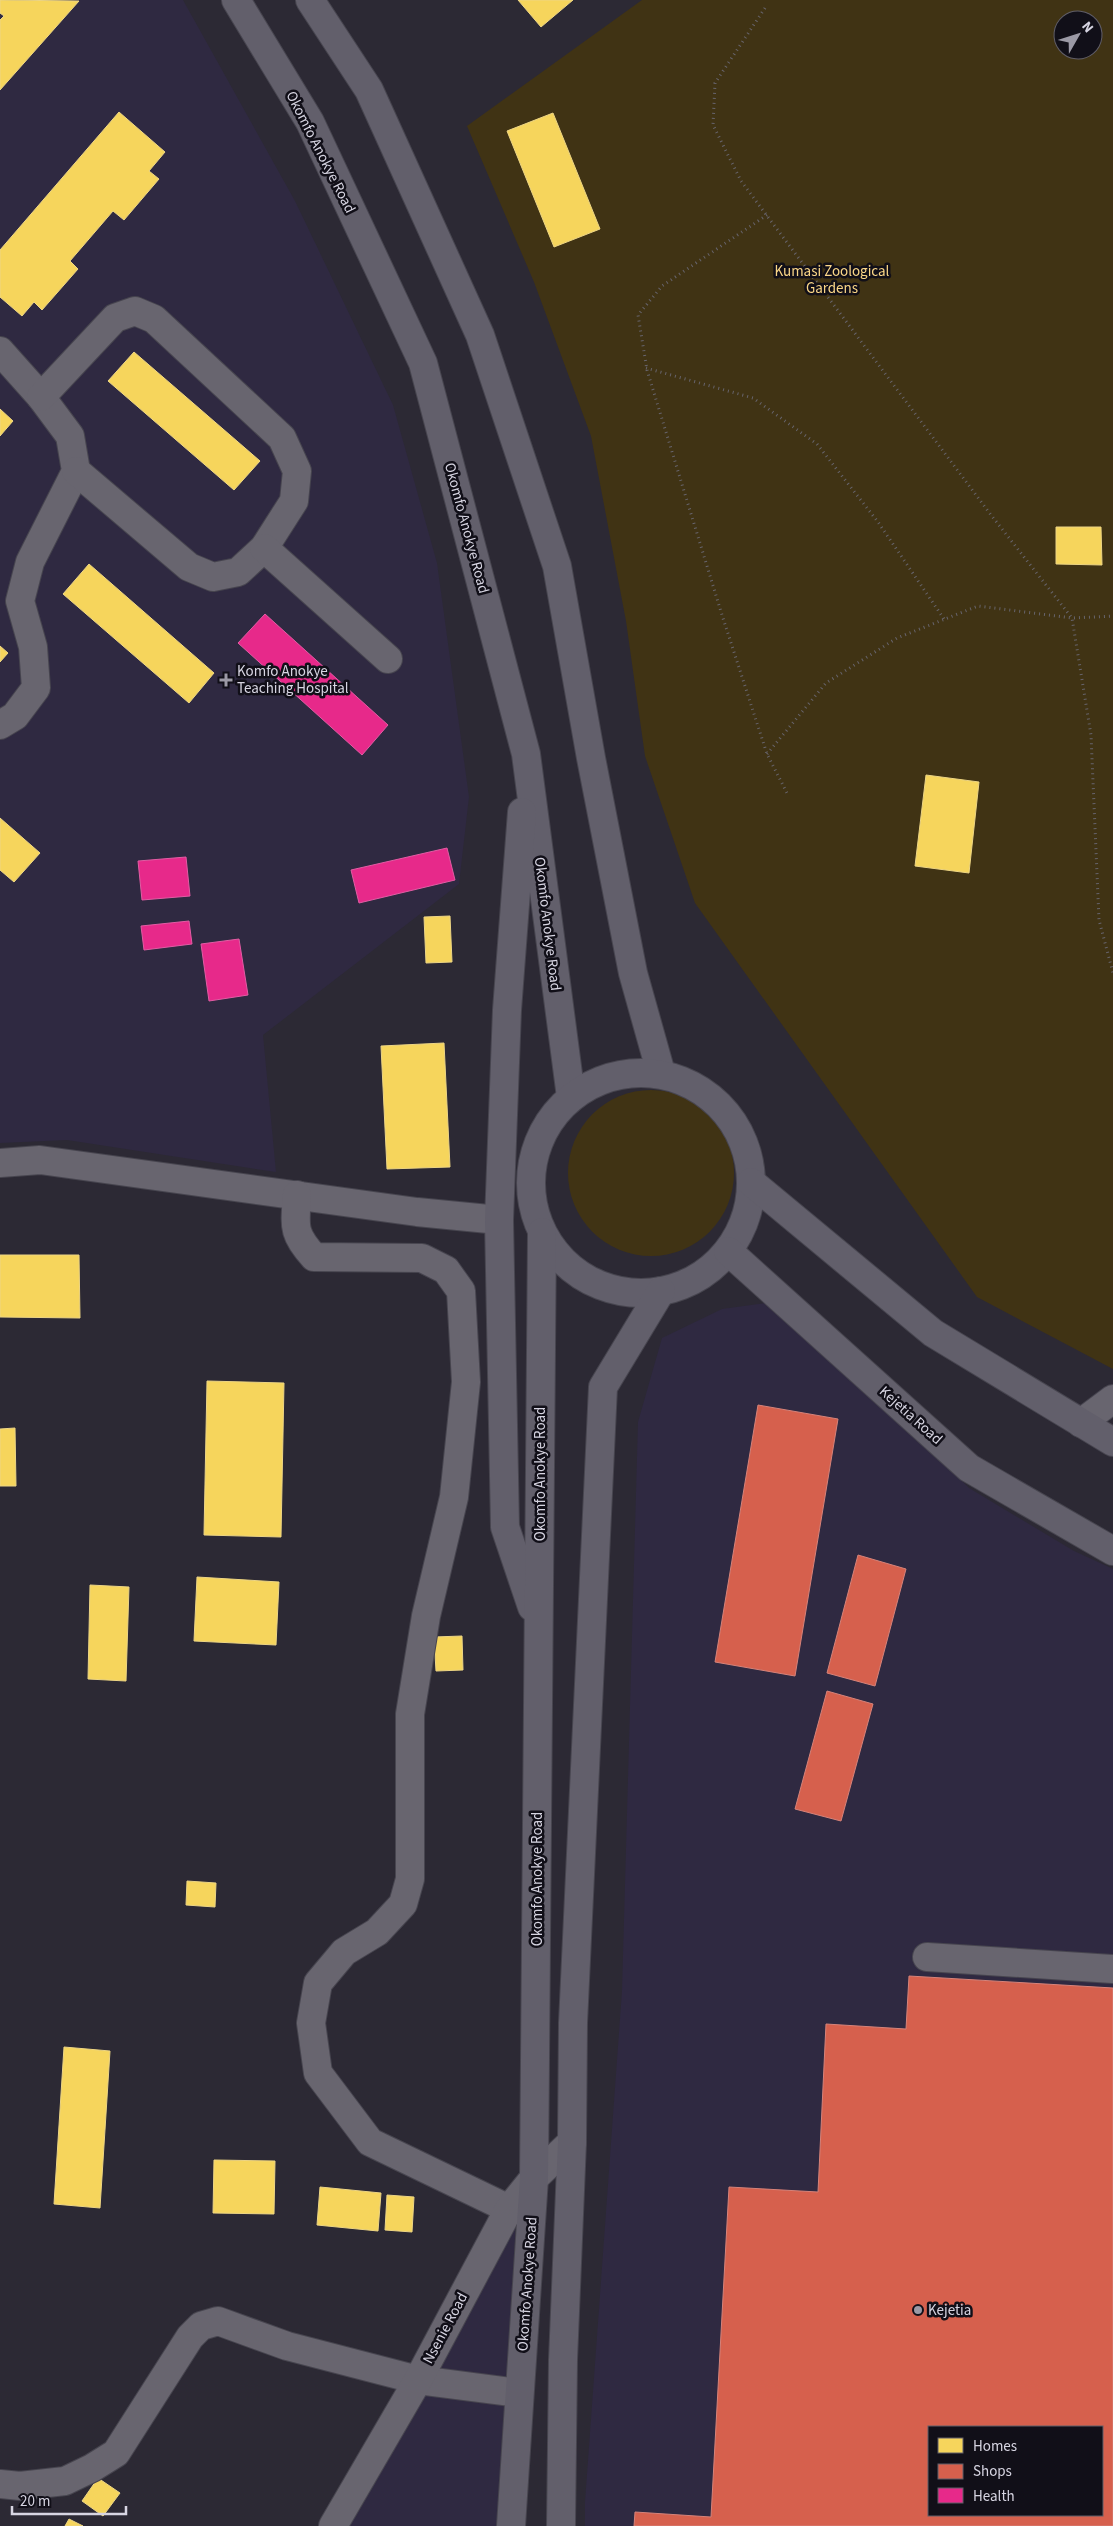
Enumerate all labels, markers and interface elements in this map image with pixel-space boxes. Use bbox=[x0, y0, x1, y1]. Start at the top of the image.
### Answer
north arrow bbox=[1053, 10, 1103, 60]
text: N bbox=[1077, 18, 1098, 37]
street label: Okomfo Anokye Road bbox=[281, 88, 360, 217]
park label: Kumasi Zoological Gardens bbox=[775, 261, 890, 299]
street label: Okomfo Anokye Road bbox=[439, 460, 494, 596]
place label: Komfo Anokye Teaching Hospital bbox=[237, 661, 349, 699]
marker: Komfo Anokye Teaching Hospital bbox=[219, 673, 233, 687]
street label: Okomfo Anokye Road bbox=[529, 856, 566, 992]
street label: Kejetia Road bbox=[874, 1381, 947, 1449]
street label: Okomfo Anokye Road bbox=[530, 1407, 551, 1541]
street label: Okomfo Anokye Road bbox=[527, 1812, 548, 1946]
street label: Okomfo Anokye Road bbox=[512, 2216, 543, 2352]
street label: Nsenie Road bbox=[418, 2289, 473, 2368]
place label: Kejetia bbox=[928, 2300, 971, 2321]
marker: Kejetia bbox=[912, 2304, 924, 2316]
legend bbox=[928, 2426, 1103, 2516]
text: Homes bbox=[973, 2436, 1017, 2457]
text: Shops bbox=[973, 2461, 1012, 2482]
scale bar bbox=[12, 2484, 126, 2516]
text: Health bbox=[973, 2486, 1015, 2507]
text: 20 m bbox=[20, 2491, 50, 2512]

